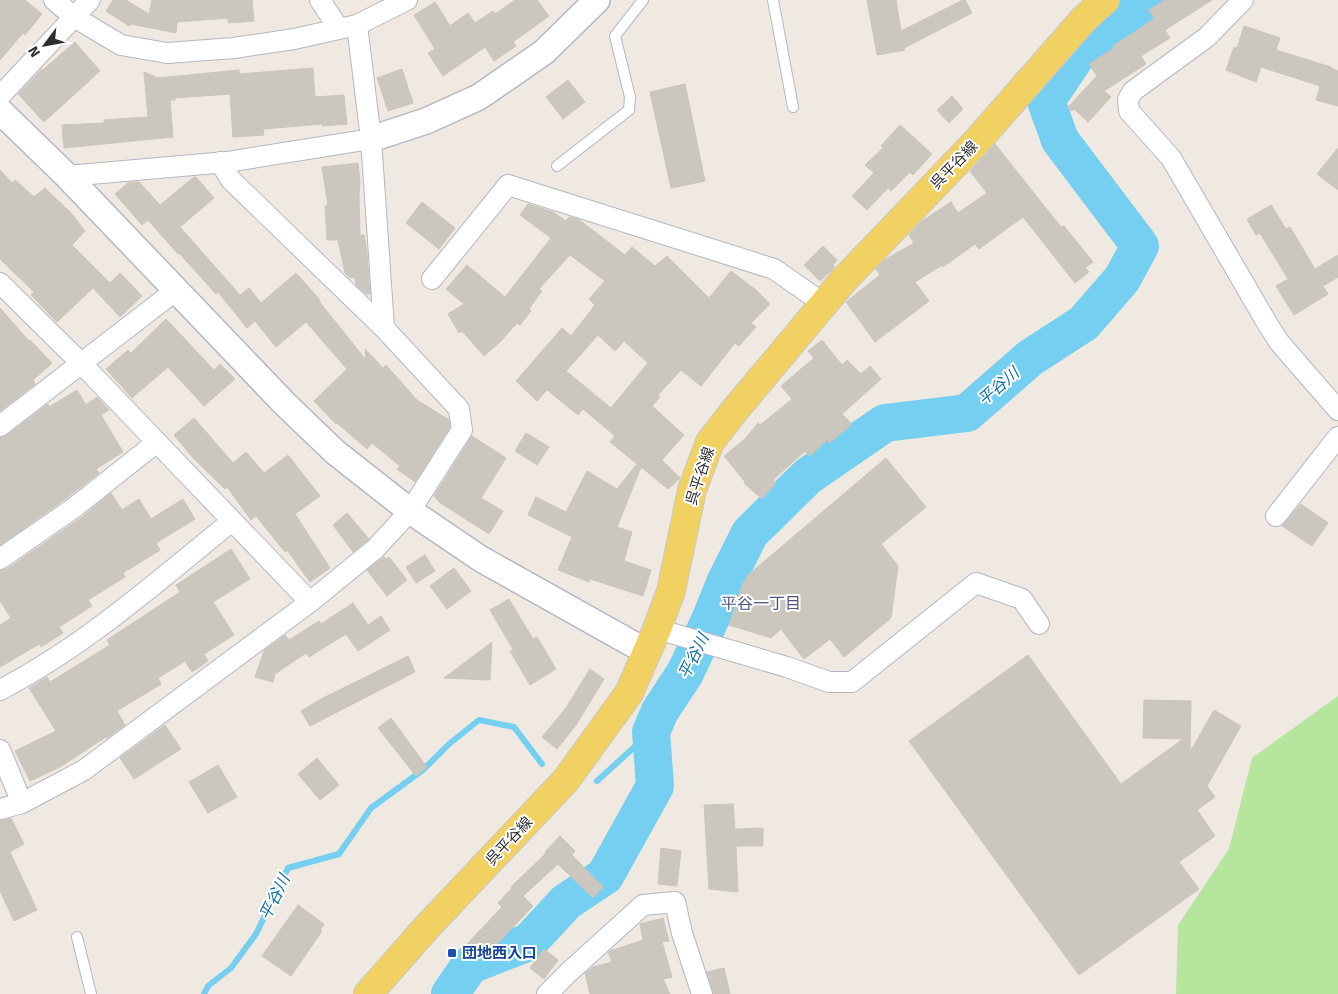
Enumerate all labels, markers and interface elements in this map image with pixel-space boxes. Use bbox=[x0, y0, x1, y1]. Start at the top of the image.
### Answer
north arrow bbox=[20, 20, 70, 70]
text: N bbox=[25, 43, 44, 60]
street label: 呉平谷線 bbox=[927, 137, 981, 193]
water label: 平谷川 bbox=[974, 362, 1025, 410]
street label: 呉平谷線 bbox=[682, 445, 718, 507]
district label: 平谷一丁目 bbox=[721, 594, 801, 614]
water label: 平谷川 bbox=[674, 629, 714, 682]
street label: 呉平谷線 bbox=[482, 813, 536, 869]
water label: 平谷川 bbox=[255, 870, 295, 923]
place label: 団地西入口 bbox=[462, 944, 537, 962]
marker: 団地西入口 bbox=[446, 947, 458, 959]

